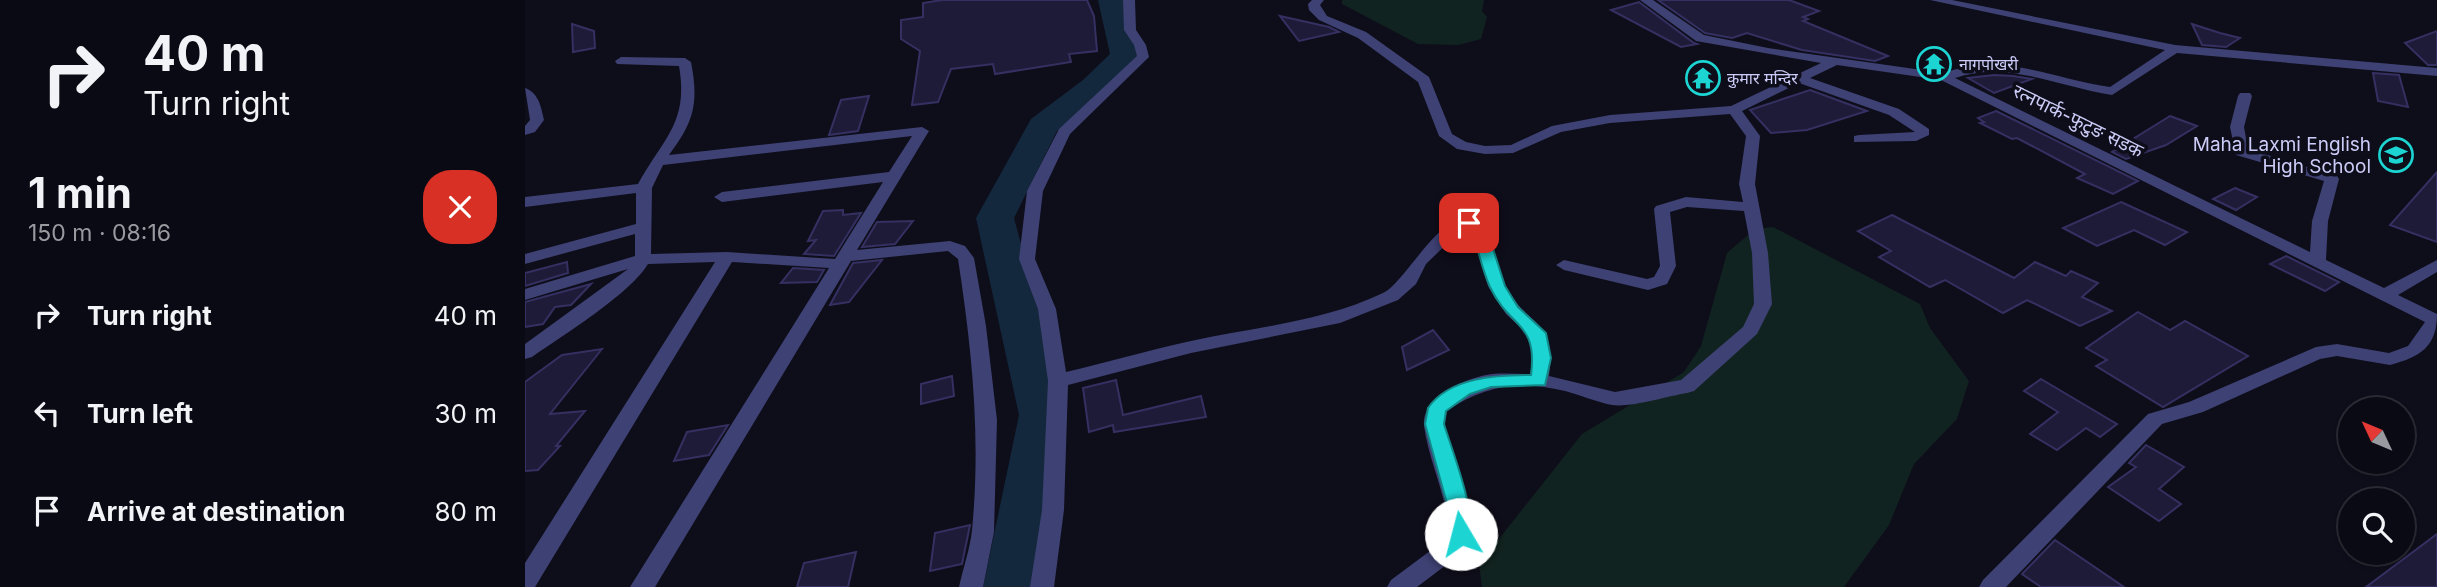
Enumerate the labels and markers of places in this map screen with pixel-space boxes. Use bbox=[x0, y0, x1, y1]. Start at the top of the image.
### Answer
temple icon: नागपोखरी bbox=[1915, 45, 1953, 83]
place label: नागपोखरी bbox=[1959, 54, 2019, 74]
temple icon: कुमार मन्दिर bbox=[1684, 59, 1722, 97]
place label: कुमार मन्दिर bbox=[1727, 68, 1798, 89]
place label: Maha Laxmi English High School bbox=[2193, 133, 2371, 178]
school or university icon: Maha Laxmi English High School bbox=[2377, 136, 2415, 174]
pin bbox=[1439, 193, 1499, 253]

